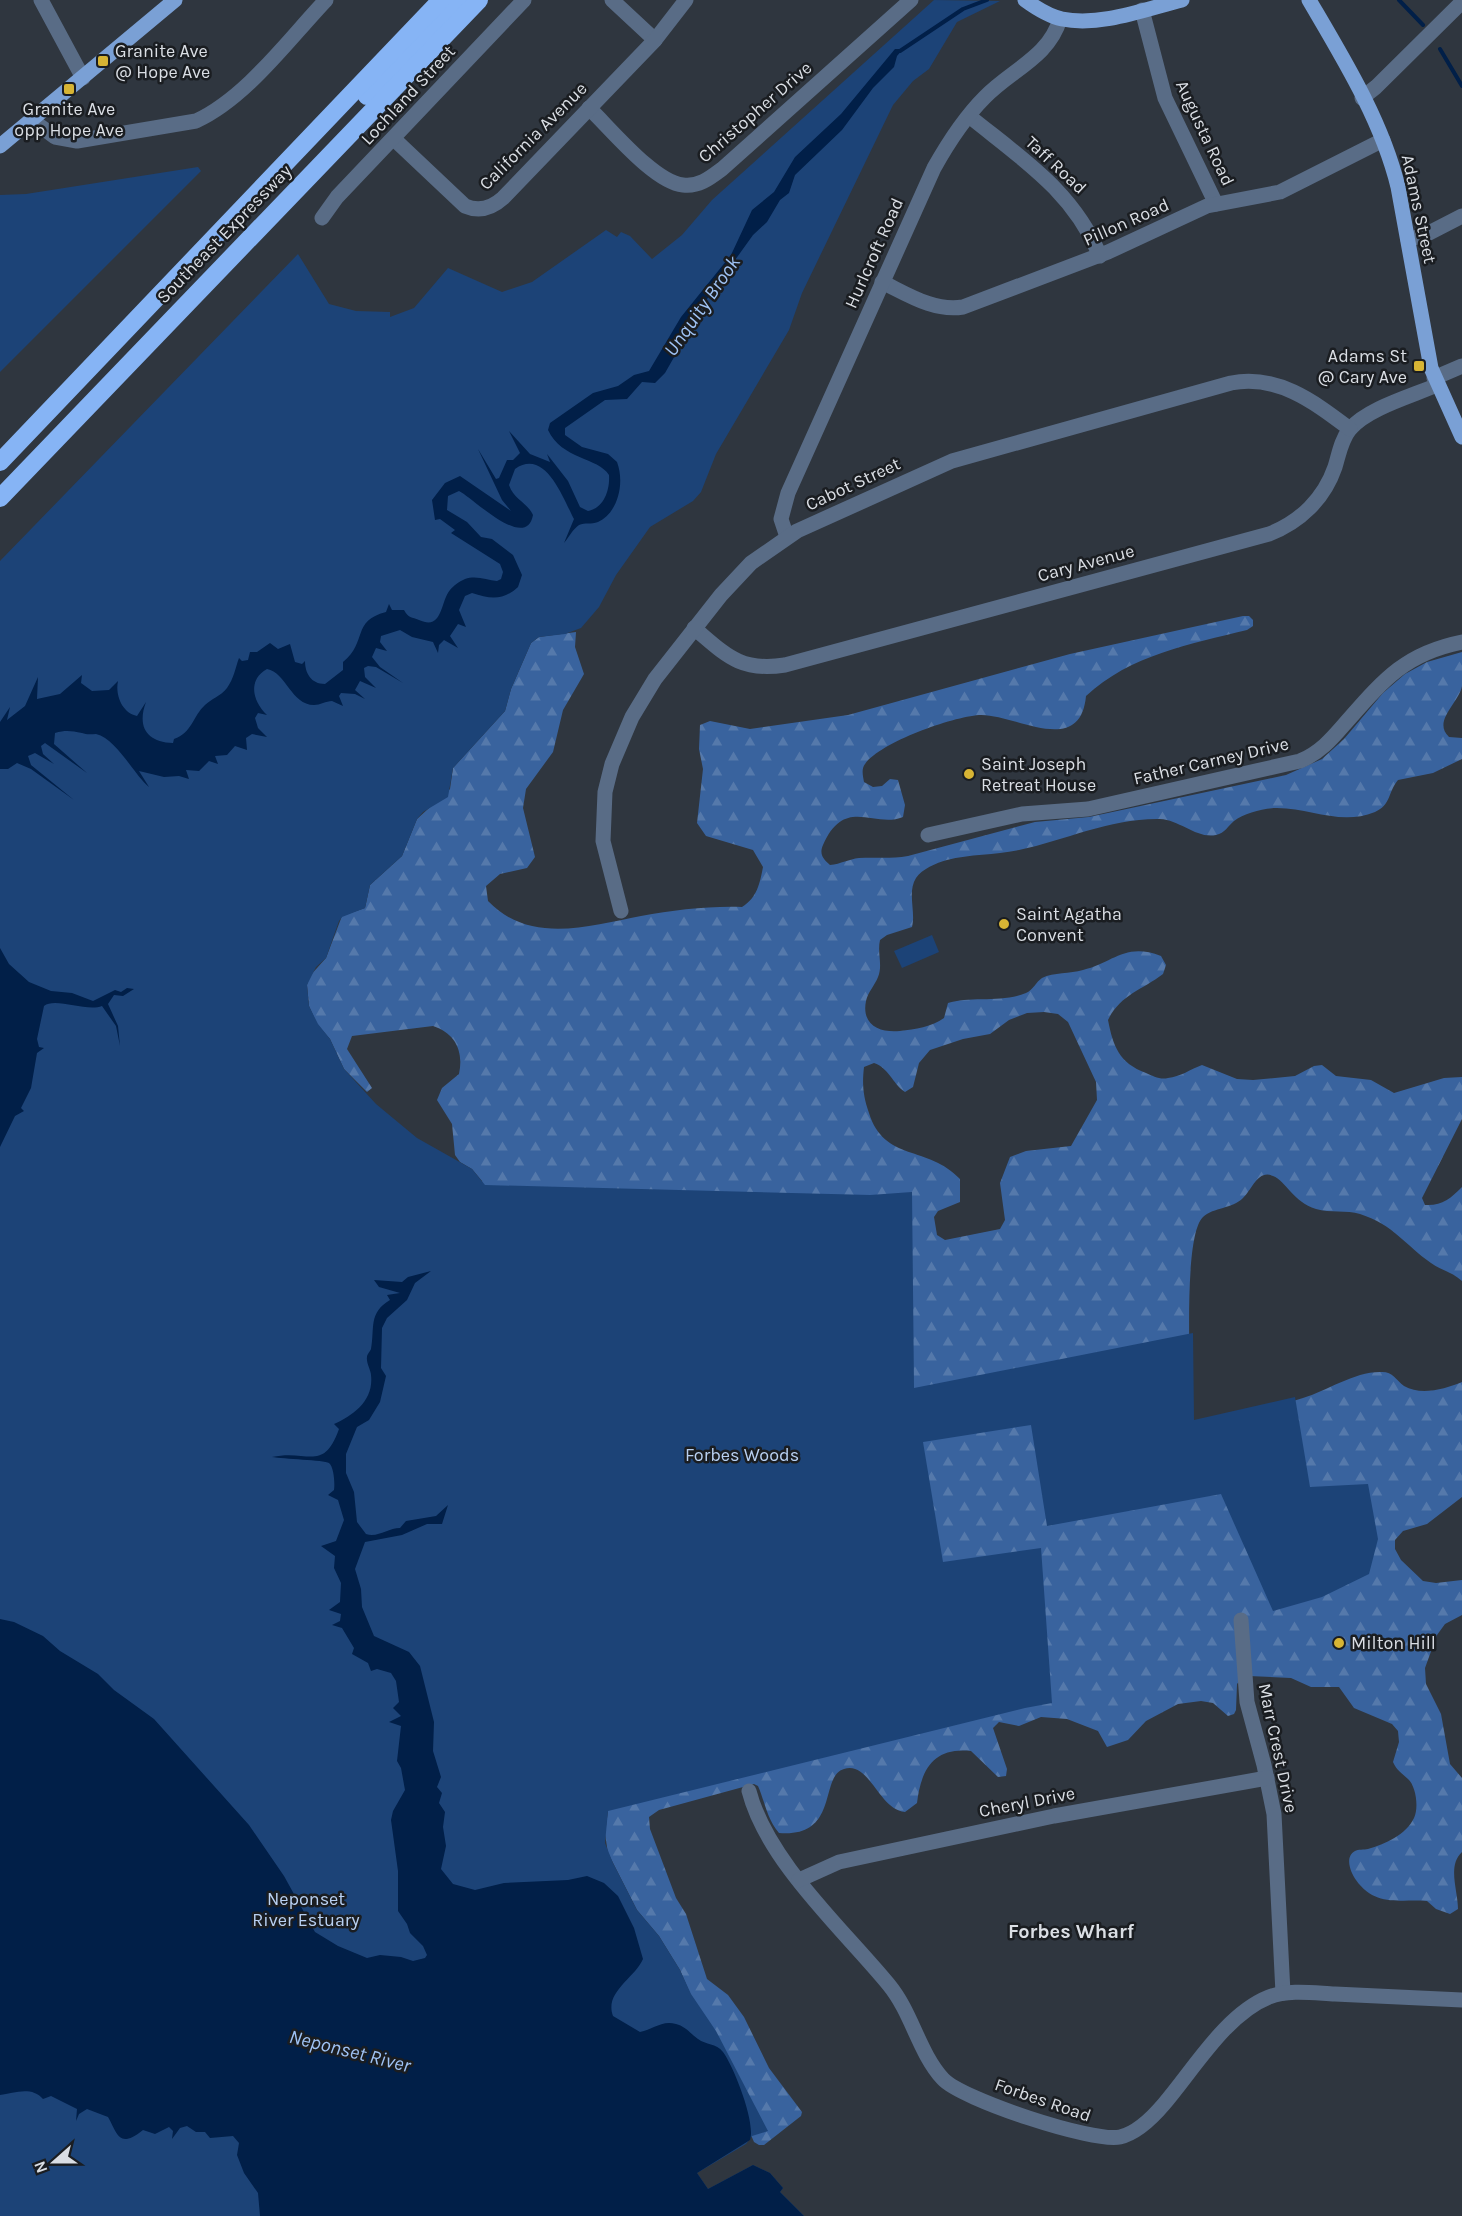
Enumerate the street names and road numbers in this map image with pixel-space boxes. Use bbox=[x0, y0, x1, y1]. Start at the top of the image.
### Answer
street label: Lochland Street bbox=[356, 40, 460, 150]
street label: Christopher Drive bbox=[694, 57, 816, 167]
street label: California Avenue bbox=[474, 77, 592, 195]
street label: Augusta Road bbox=[1171, 77, 1239, 189]
street label: Taff Road bbox=[1021, 131, 1091, 199]
street label: Adams Street bbox=[1397, 152, 1441, 266]
street label: Southeast Expressway bbox=[152, 159, 297, 308]
street label: Pillon Road bbox=[1080, 193, 1172, 251]
street label: Hurlcroft Road bbox=[840, 194, 908, 312]
street label: Cabot Street bbox=[802, 452, 904, 516]
street label: Cary Avenue bbox=[1035, 540, 1137, 586]
street label: Father Carney Drive bbox=[1131, 732, 1291, 790]
street label: Marr Crest Drive bbox=[1254, 1681, 1302, 1815]
street label: Cheryl Drive bbox=[977, 1782, 1077, 1822]
street label: Forbes Road bbox=[992, 2073, 1094, 2127]

